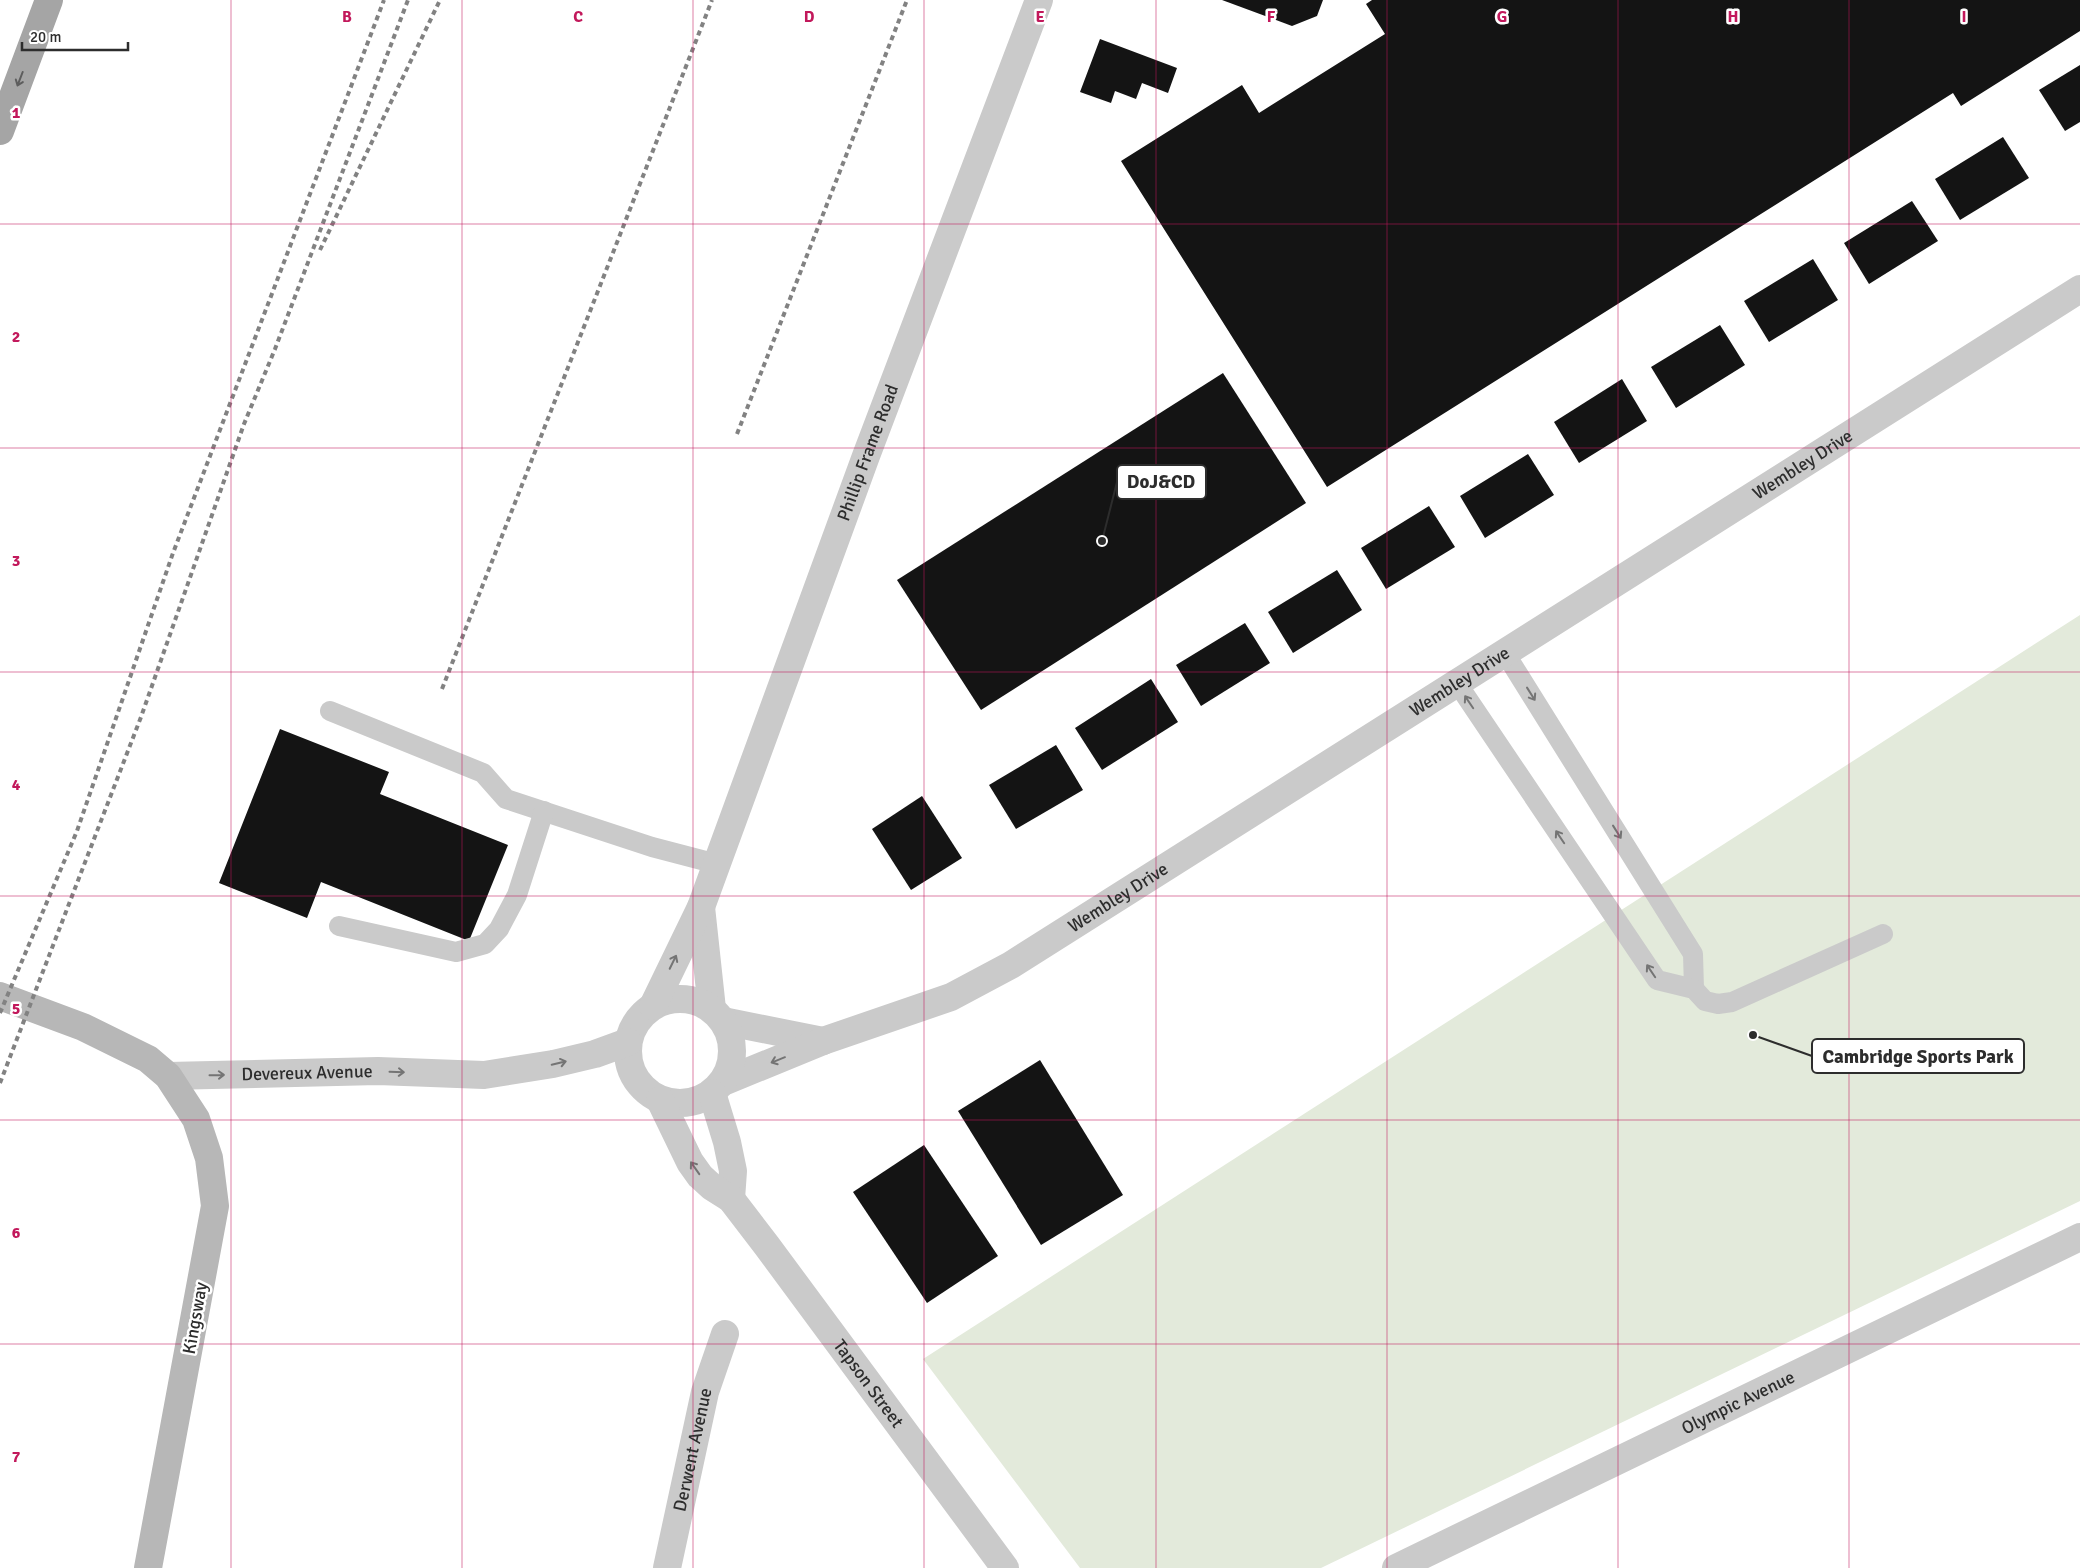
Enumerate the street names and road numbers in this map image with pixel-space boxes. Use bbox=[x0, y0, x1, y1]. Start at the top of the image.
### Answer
street label: Phillip Frame Road bbox=[832, 381, 903, 524]
street label: Wembley Drive bbox=[1749, 425, 1857, 504]
street label: Wembley Drive bbox=[1405, 642, 1514, 721]
street label: Wembley Drive bbox=[1064, 858, 1172, 937]
street label: Devereux Avenue bbox=[241, 1060, 373, 1085]
street label: Kingsway bbox=[178, 1280, 212, 1356]
street label: Tapson Street bbox=[829, 1335, 908, 1432]
street label: Olympic Avenue bbox=[1678, 1366, 1798, 1439]
street label: Derwent Avenue bbox=[668, 1386, 717, 1514]

